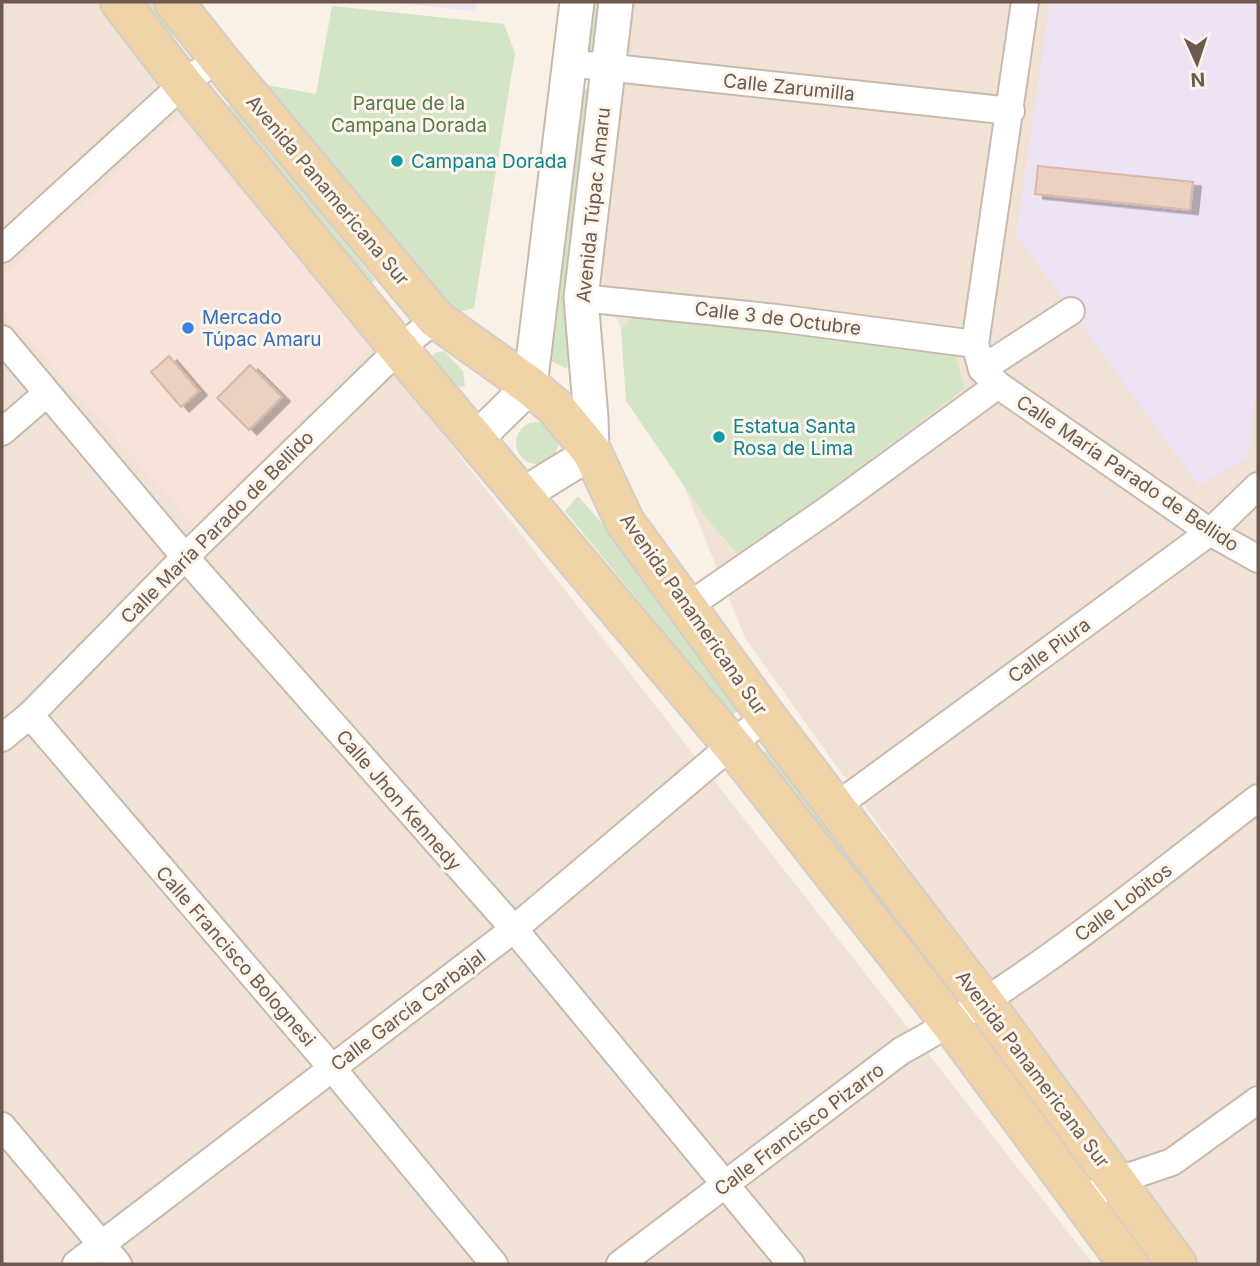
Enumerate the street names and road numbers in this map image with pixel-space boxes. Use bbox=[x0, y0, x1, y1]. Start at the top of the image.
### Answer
street label: Calle Zarumilla bbox=[722, 69, 856, 106]
street label: Avenida Panamericana Sur bbox=[241, 91, 414, 290]
street label: Avenida Túpac Amaru bbox=[572, 106, 615, 304]
street label: Calle 3 de Octubre bbox=[693, 297, 863, 340]
street label: Calle María Parado de Bellido bbox=[1012, 390, 1243, 557]
street label: Calle María Parado de Bellido bbox=[116, 426, 319, 629]
street label: Avenida Panamericana Sur bbox=[615, 509, 772, 719]
street label: Calle Piura bbox=[1004, 613, 1095, 688]
street label: Calle Jhon Kennedy bbox=[331, 725, 466, 876]
street label: Calle Lobitos bbox=[1070, 858, 1177, 946]
street label: Calle Francisco Bolognesi bbox=[151, 861, 320, 1051]
street label: Calle García Carbajal bbox=[326, 945, 490, 1076]
street label: Avenida Panamericana Sur bbox=[951, 966, 1114, 1172]
street label: Calle Francisco Pizarro bbox=[710, 1058, 889, 1201]

